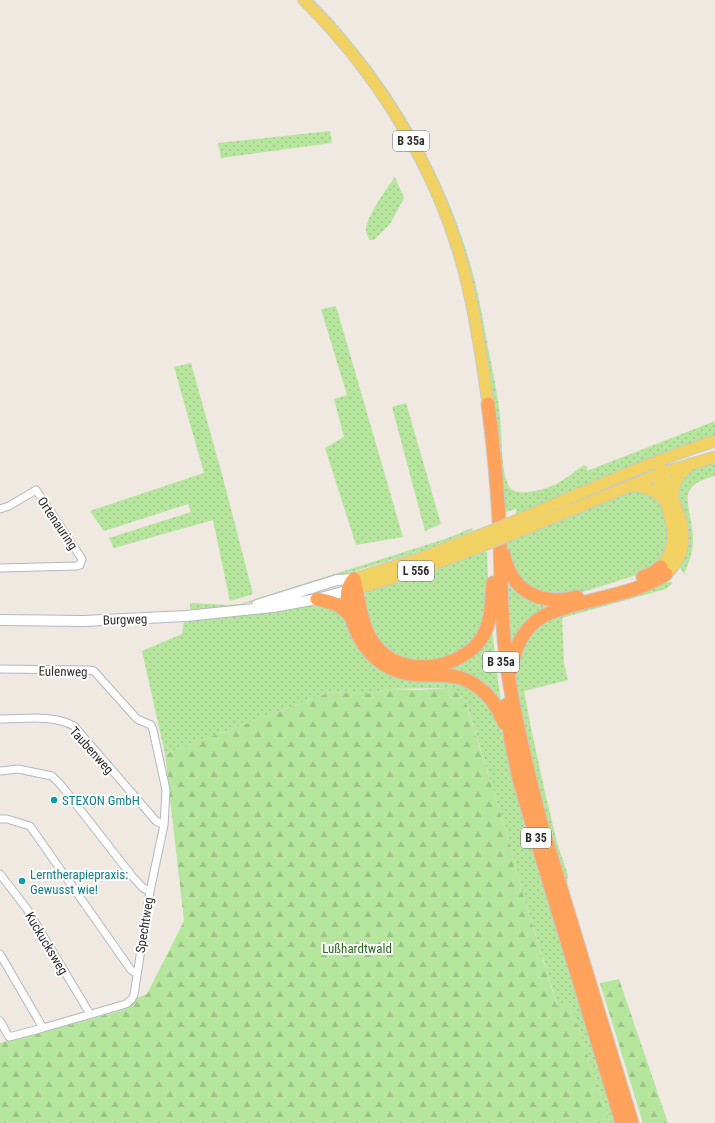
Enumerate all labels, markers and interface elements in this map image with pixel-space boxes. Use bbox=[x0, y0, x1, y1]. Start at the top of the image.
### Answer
road number: B 35a bbox=[393, 131, 429, 151]
street label: Ortenauring bbox=[34, 494, 81, 553]
road number: L 556 bbox=[398, 561, 434, 581]
street label: Burgweg bbox=[102, 611, 148, 628]
road number: B 35a bbox=[483, 652, 519, 672]
street label: Eulenweg bbox=[38, 664, 88, 679]
street label: Taubenweg bbox=[67, 724, 117, 777]
place label: STEXON GmbH bbox=[62, 793, 140, 808]
marker: STEXON GmbH bbox=[49, 795, 59, 805]
road number: B 35 bbox=[521, 828, 551, 848]
place label: Lerntherapiepraxis: Gewusst wie! bbox=[30, 867, 128, 897]
marker: Lerntherapiepraxis: Gewusst wie! bbox=[17, 876, 27, 886]
street label: Spechtweg bbox=[133, 896, 156, 954]
street label: Kuckucksweg bbox=[22, 909, 71, 977]
park label: Lußhardtwald bbox=[322, 941, 392, 956]

